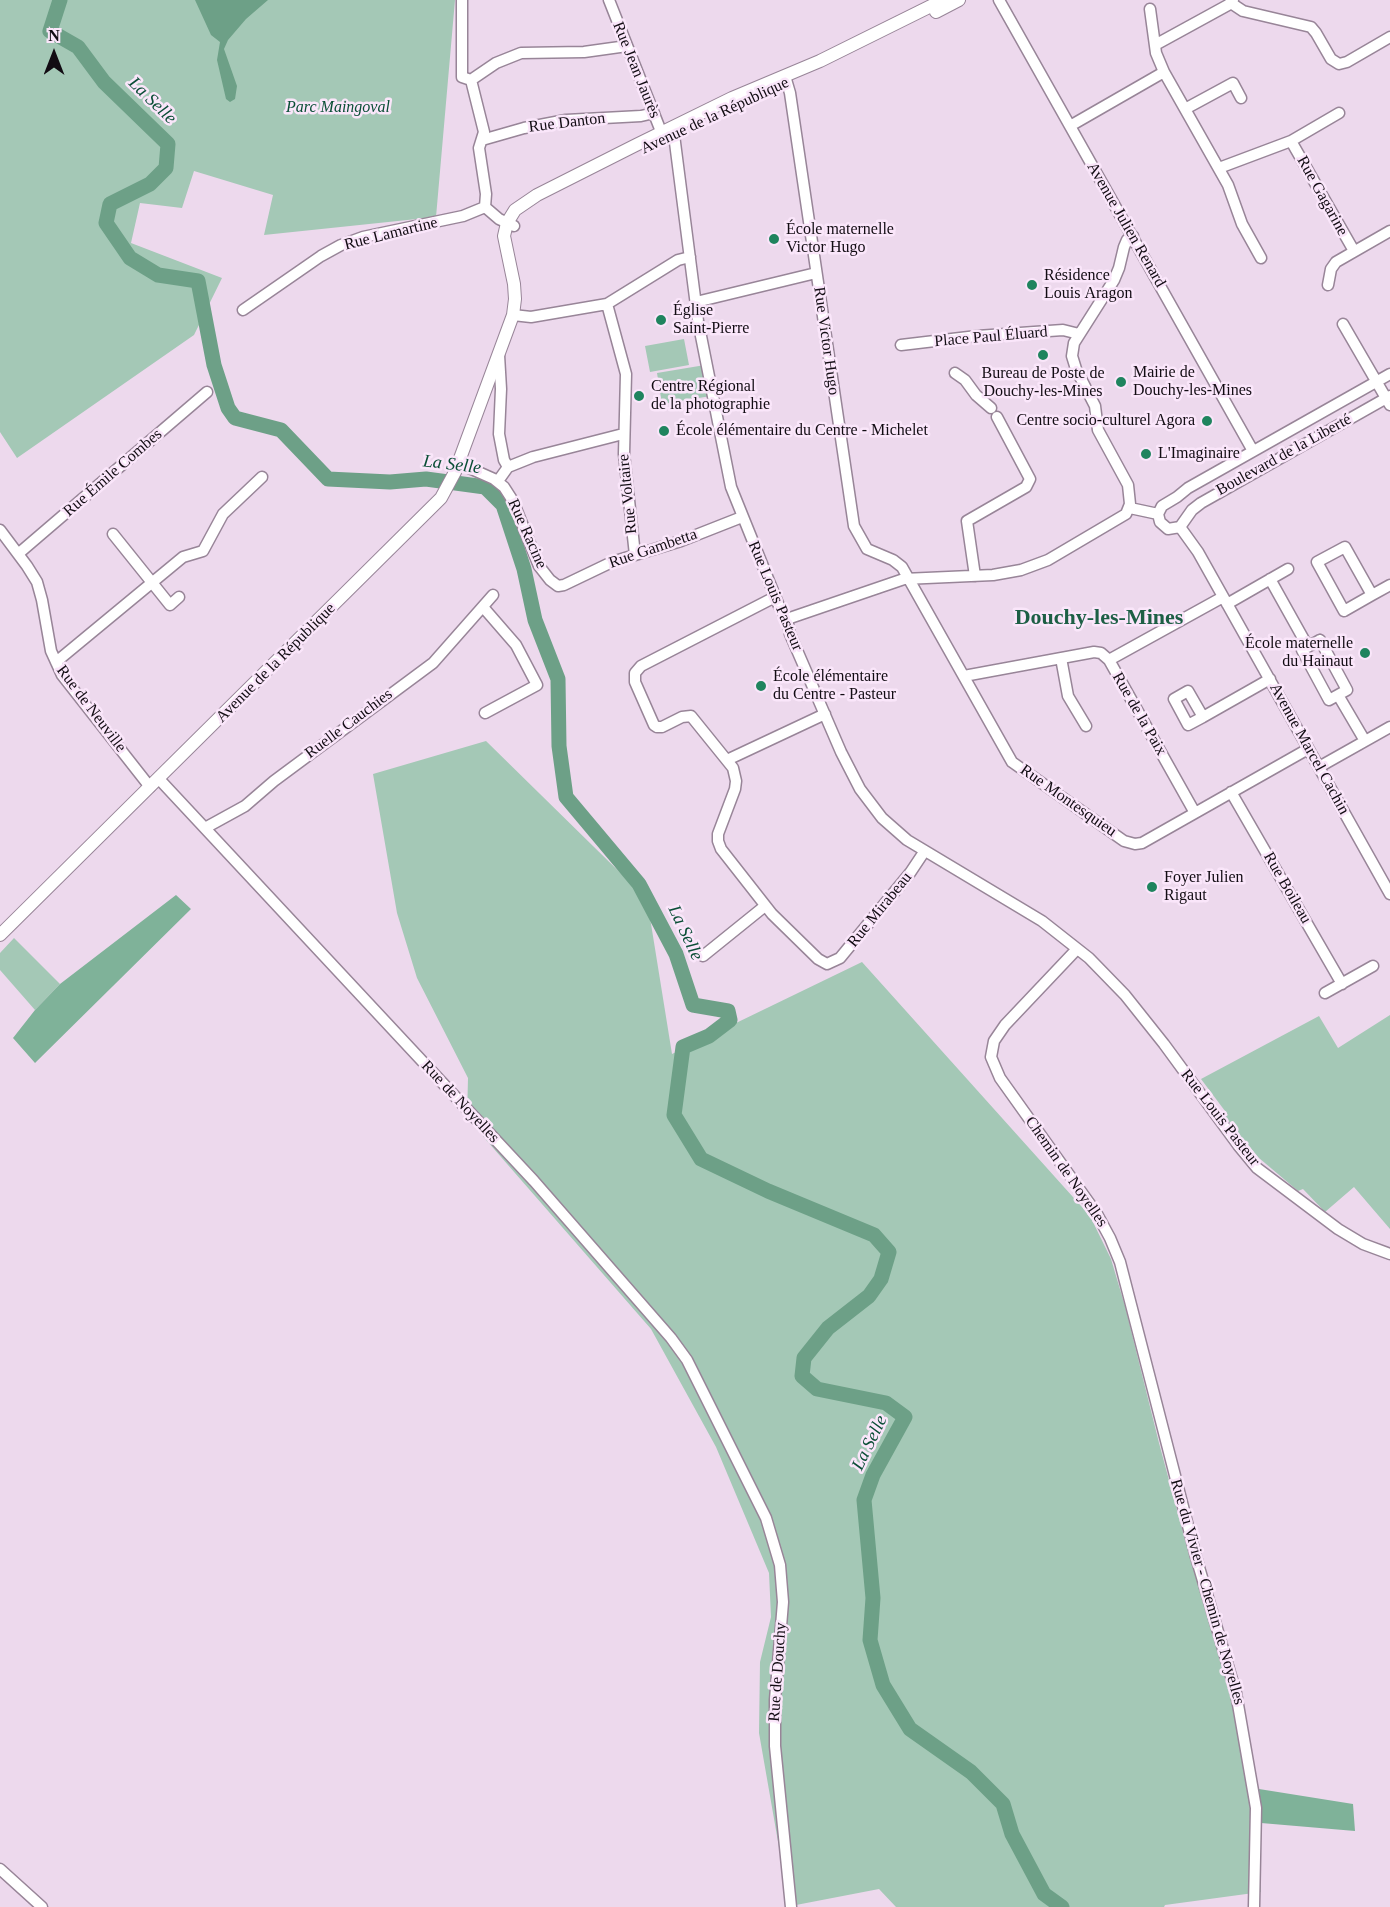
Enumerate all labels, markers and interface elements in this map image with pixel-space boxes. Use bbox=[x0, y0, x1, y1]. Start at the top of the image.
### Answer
street label: Rue Jean Jaurès bbox=[608, 19, 664, 121]
north arrow bbox=[24, 24, 84, 84]
text: N bbox=[48, 27, 60, 44]
water label: La Selle bbox=[123, 73, 181, 129]
street label: Avenue de la République bbox=[638, 73, 792, 159]
park label: Parc Maingoval bbox=[286, 98, 390, 118]
street label: Rue Danton bbox=[528, 109, 606, 137]
street label: Rue Gagarine bbox=[1292, 153, 1352, 239]
street label: Avenue Julien Renard bbox=[1082, 159, 1170, 291]
street label: Rue Lamartine bbox=[342, 213, 440, 255]
place label: École maternelle Victor Hugo bbox=[786, 220, 894, 258]
marker: École maternelle Victor Hugo bbox=[767, 232, 781, 246]
place label: Résidence Louis Aragon bbox=[1044, 266, 1132, 304]
marker: Résidence Louis Aragon bbox=[1025, 278, 1039, 292]
street label: Rue Victor Hugo bbox=[809, 286, 843, 396]
place label: Église Saint-Pierre bbox=[673, 301, 749, 339]
marker: Église Saint-Pierre bbox=[654, 313, 668, 327]
street label: Place Paul Éluard bbox=[934, 322, 1048, 352]
marker: Bureau de Poste de Douchy-les-Mines bbox=[1036, 348, 1050, 362]
place label: Mairie de Douchy-les-Mines bbox=[1133, 363, 1252, 401]
place label: Bureau de Poste de Douchy-les-Mines bbox=[981, 364, 1105, 402]
marker: Mairie de Douchy-les-Mines bbox=[1114, 375, 1128, 389]
place label: Centre Régional de la photographie bbox=[651, 377, 770, 415]
marker: Centre Régional de la photographie bbox=[632, 389, 646, 403]
street label: Boulevard de la Liberté bbox=[1213, 410, 1355, 500]
place label: Centre socio-culturel Agora bbox=[1016, 411, 1195, 431]
marker: Centre socio-culturel Agora bbox=[1200, 414, 1214, 428]
place label: École élémentaire du Centre - Michelet bbox=[676, 421, 928, 441]
marker: École élémentaire du Centre - Michelet bbox=[657, 424, 671, 438]
street label: Rue Émile Combes bbox=[60, 425, 166, 521]
place label: L'Imaginaire bbox=[1158, 444, 1240, 464]
marker: L'Imaginaire bbox=[1139, 447, 1153, 461]
water label: La Selle bbox=[422, 451, 482, 479]
street label: Rue Voltaire bbox=[614, 453, 642, 535]
street label: Rue Racine bbox=[503, 496, 551, 572]
street label: Rue Gambetta bbox=[606, 525, 700, 573]
street label: Rue Louis Pasteur bbox=[743, 538, 807, 654]
street label: Avenue de la République bbox=[212, 599, 340, 727]
district label: Douchy-les-Mines bbox=[1015, 605, 1183, 631]
place label: École maternelle du Hainaut bbox=[1245, 634, 1353, 672]
marker: École maternelle du Hainaut bbox=[1358, 646, 1372, 660]
street label: Rue de Neuville bbox=[52, 662, 130, 756]
place label: École élémentaire du Centre - Pasteur bbox=[773, 667, 896, 705]
street label: Rue de la Paix bbox=[1107, 669, 1171, 759]
marker: École élémentaire du Centre - Pasteur bbox=[754, 679, 768, 693]
street label: Avenue Marcel Cachin bbox=[1265, 680, 1353, 818]
street label: Ruelle Cauchies bbox=[302, 685, 396, 763]
street label: Rue Montesquieu bbox=[1016, 761, 1120, 841]
street label: Rue Boileau bbox=[1259, 849, 1315, 927]
place label: Foyer Julien Rigaut bbox=[1164, 868, 1244, 906]
street label: Rue Mirabeau bbox=[844, 869, 916, 951]
marker: Foyer Julien Rigaut bbox=[1145, 880, 1159, 894]
water label: La Selle bbox=[663, 902, 707, 964]
street label: Rue de Noyelles bbox=[417, 1057, 503, 1147]
street label: Rue Louis Pasteur bbox=[1176, 1066, 1264, 1170]
street label: Chemin de Noyelles bbox=[1021, 1113, 1111, 1231]
water label: La Selle bbox=[847, 1412, 893, 1474]
street label: Rue du Vivier - Chemin de Noyelles bbox=[1166, 1477, 1248, 1707]
street label: Rue de Douchy bbox=[765, 1622, 791, 1722]

